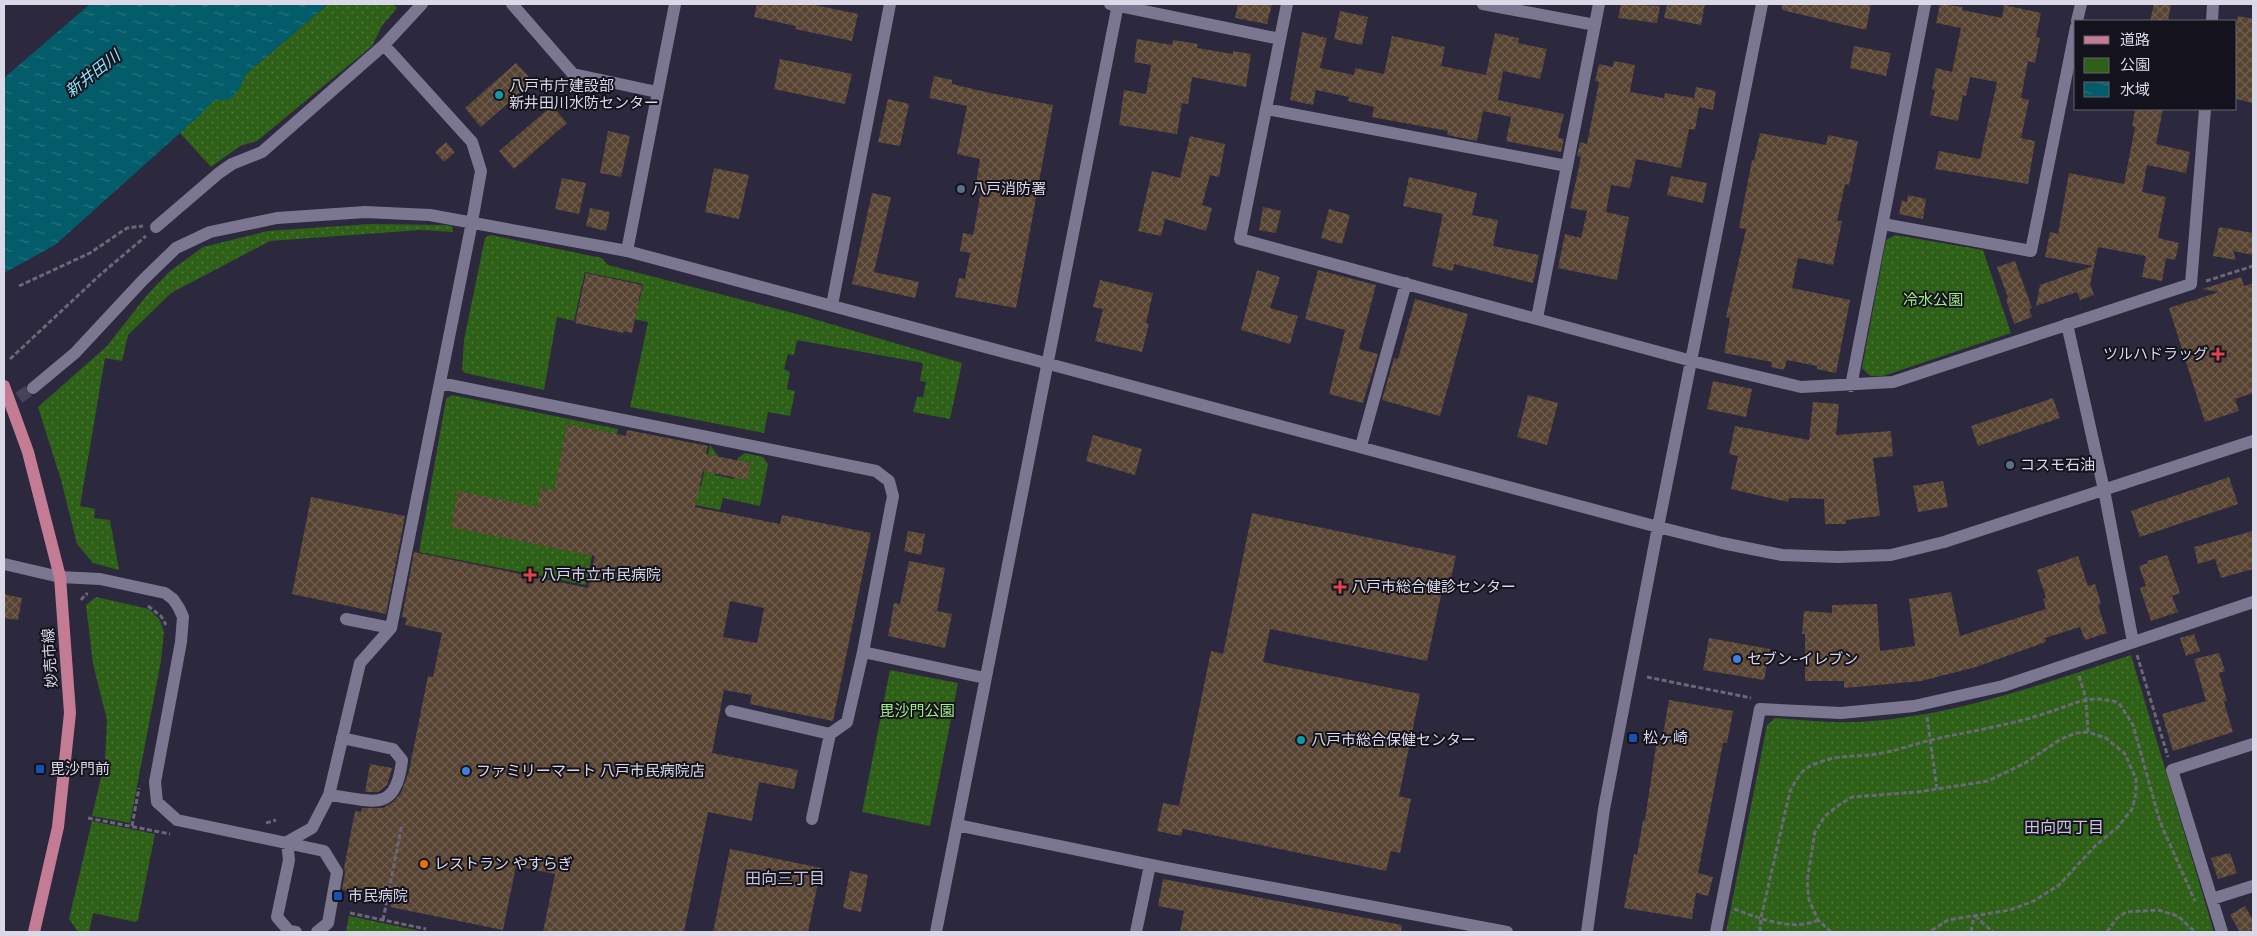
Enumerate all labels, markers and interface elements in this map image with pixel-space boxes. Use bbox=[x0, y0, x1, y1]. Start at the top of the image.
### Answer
legend bbox=[2074, 20, 2237, 110]
text: 道路 bbox=[2120, 30, 2150, 50]
water label: 新井田川 bbox=[61, 44, 127, 102]
text: 公園 bbox=[2120, 55, 2150, 75]
place label: 八戸市庁建設部 新井田川水防センター bbox=[509, 76, 659, 113]
text: 水域 bbox=[2120, 80, 2150, 100]
marker: 八戸市庁建設部 新井田川水防センター bbox=[493, 89, 505, 101]
place label: 八戸消防署 bbox=[971, 179, 1046, 199]
marker: 八戸消防署 bbox=[955, 183, 967, 195]
park label: 冷水公園 bbox=[1903, 290, 1963, 310]
place label: ツルハドラッグ bbox=[2103, 344, 2208, 364]
marker: ツルハドラッグ bbox=[2212, 348, 2224, 360]
place label: コスモ石油 bbox=[2020, 455, 2095, 475]
marker: コスモ石油 bbox=[2004, 459, 2016, 471]
place label: 八戸市立市民病院 bbox=[541, 565, 661, 585]
marker: 八戸市立市民病院 bbox=[523, 568, 537, 582]
place label: 八戸市総合健診センター bbox=[1351, 577, 1516, 597]
marker: 八戸市総合健診センター bbox=[1333, 580, 1347, 594]
street label: 妙売市線 bbox=[38, 627, 62, 689]
place label: セブン-イレブン bbox=[1747, 649, 1858, 669]
marker: セブン-イレブン bbox=[1731, 653, 1743, 665]
park label: 毘沙門公園 bbox=[879, 701, 955, 721]
place label: 松ヶ崎 bbox=[1643, 728, 1688, 748]
place label: 八戸市総合保健センター bbox=[1311, 730, 1476, 750]
marker: 松ヶ崎 bbox=[1627, 732, 1639, 744]
marker: 八戸市総合保健センター bbox=[1295, 734, 1307, 746]
place label: 毘沙門前 bbox=[50, 759, 110, 779]
place label: ファミリーマート 八戸市民病院店 bbox=[476, 761, 705, 781]
marker: 毘沙門前 bbox=[34, 763, 46, 775]
marker: ファミリーマート 八戸市民病院店 bbox=[460, 765, 472, 777]
district label: 田向四丁目 bbox=[2024, 817, 2104, 839]
place label: レストラン やすらぎ bbox=[434, 854, 573, 874]
marker: レストラン やすらぎ bbox=[418, 858, 430, 870]
district label: 田向三丁目 bbox=[745, 868, 825, 890]
place label: 市民病院 bbox=[348, 886, 408, 906]
marker: 市民病院 bbox=[332, 890, 344, 902]

